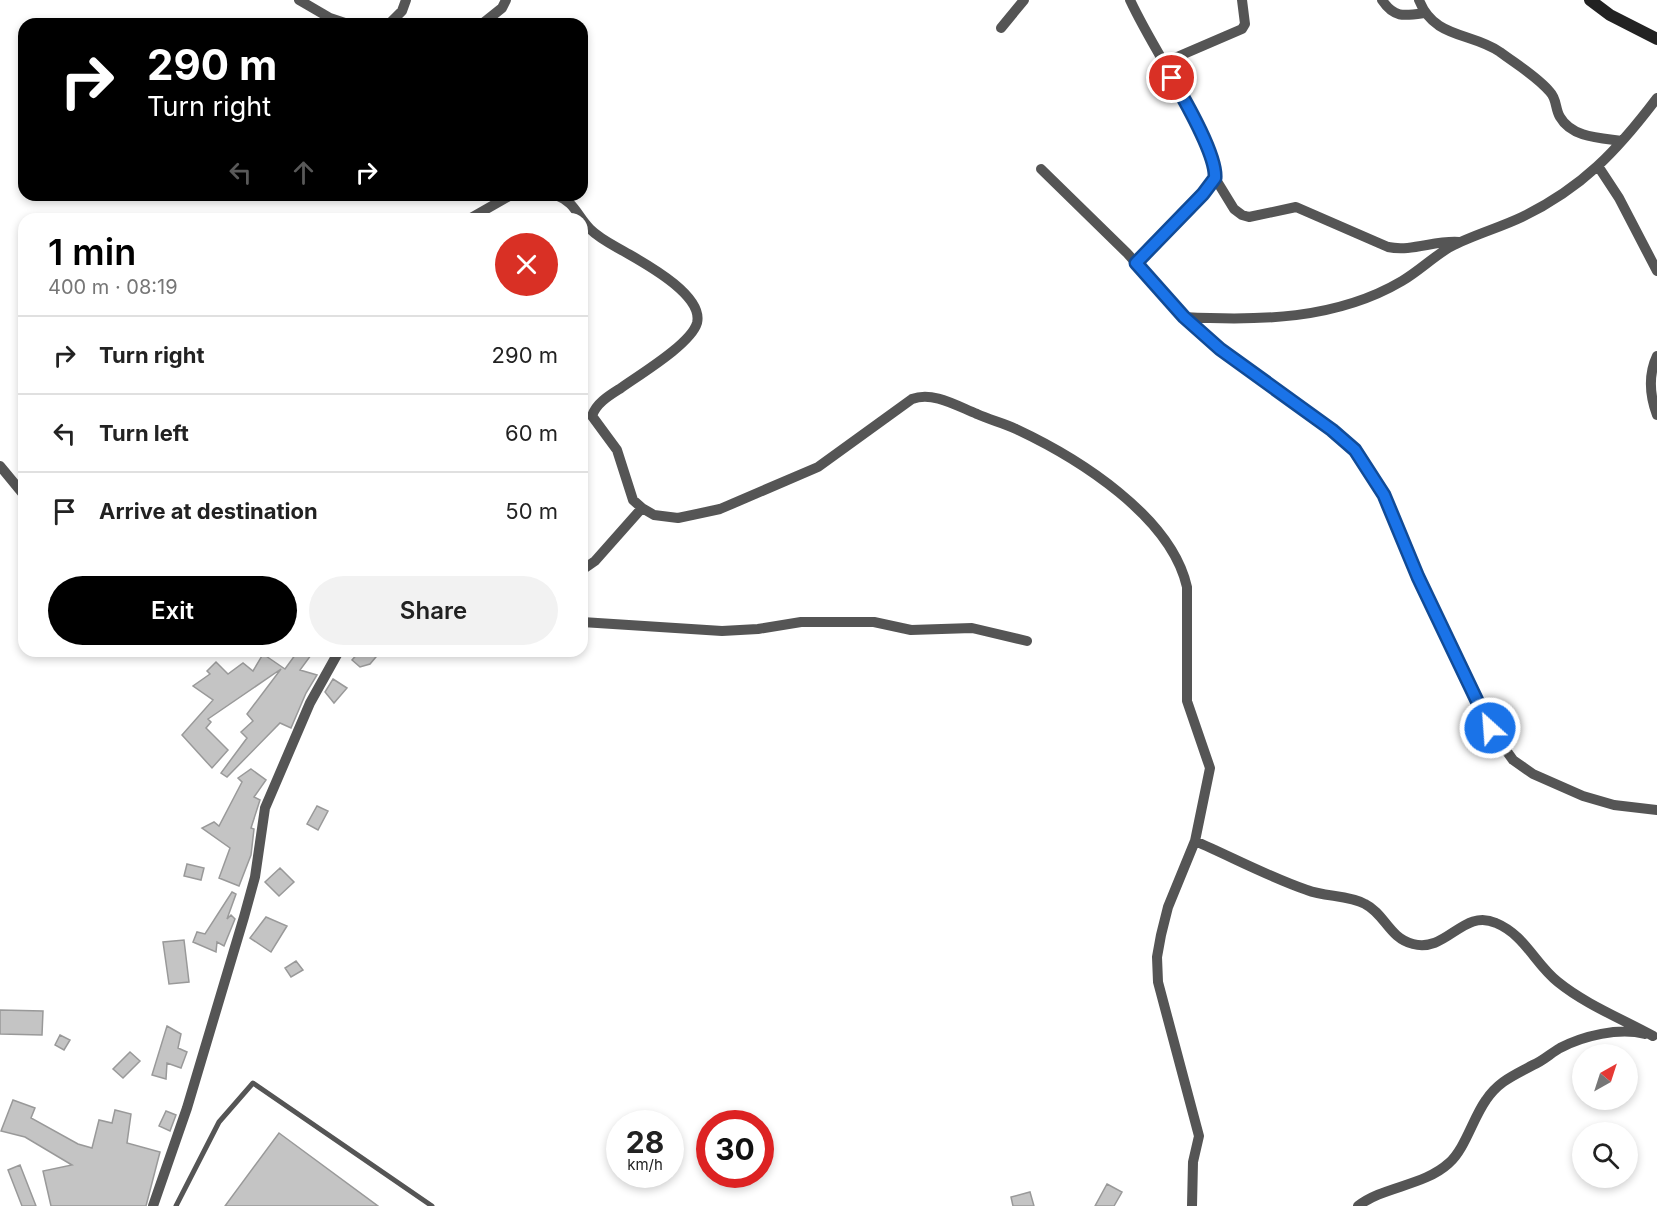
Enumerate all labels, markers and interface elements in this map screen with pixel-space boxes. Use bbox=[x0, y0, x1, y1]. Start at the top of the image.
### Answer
text: 290 m bbox=[147, 39, 277, 90]
icon: right bbox=[48, 42, 126, 120]
pin bbox=[1146, 52, 1197, 103]
icon: arrive bbox=[1155, 61, 1188, 94]
text: Turn right bbox=[147, 90, 271, 123]
icon: left bbox=[224, 156, 257, 189]
icon: ahead bbox=[287, 156, 320, 189]
icon: right bbox=[350, 156, 383, 189]
text: 1 min bbox=[48, 230, 136, 274]
button: close bbox=[495, 233, 558, 296]
text: 400 m · 08:19 bbox=[48, 275, 178, 299]
icon: right bbox=[48, 339, 81, 372]
text: Turn right bbox=[99, 342, 205, 368]
text: 290 m bbox=[492, 342, 558, 368]
icon: left bbox=[48, 417, 81, 450]
text: Turn left bbox=[99, 420, 189, 446]
text: 60 m bbox=[505, 420, 558, 446]
icon: arrive bbox=[48, 495, 81, 528]
text: Arrive at destination bbox=[99, 498, 318, 524]
text: 50 m bbox=[505, 498, 558, 524]
button: Exit bbox=[48, 576, 297, 645]
button: Share bbox=[309, 576, 558, 645]
position arrow bbox=[1458, 696, 1522, 760]
north arrow bbox=[1572, 1044, 1638, 1110]
map controls bbox=[1572, 1044, 1638, 1188]
speed limit sign: 30 bbox=[696, 1110, 774, 1188]
button: search bbox=[1572, 1122, 1638, 1188]
text: 28 bbox=[626, 1124, 664, 1160]
text: km/h bbox=[627, 1155, 663, 1174]

